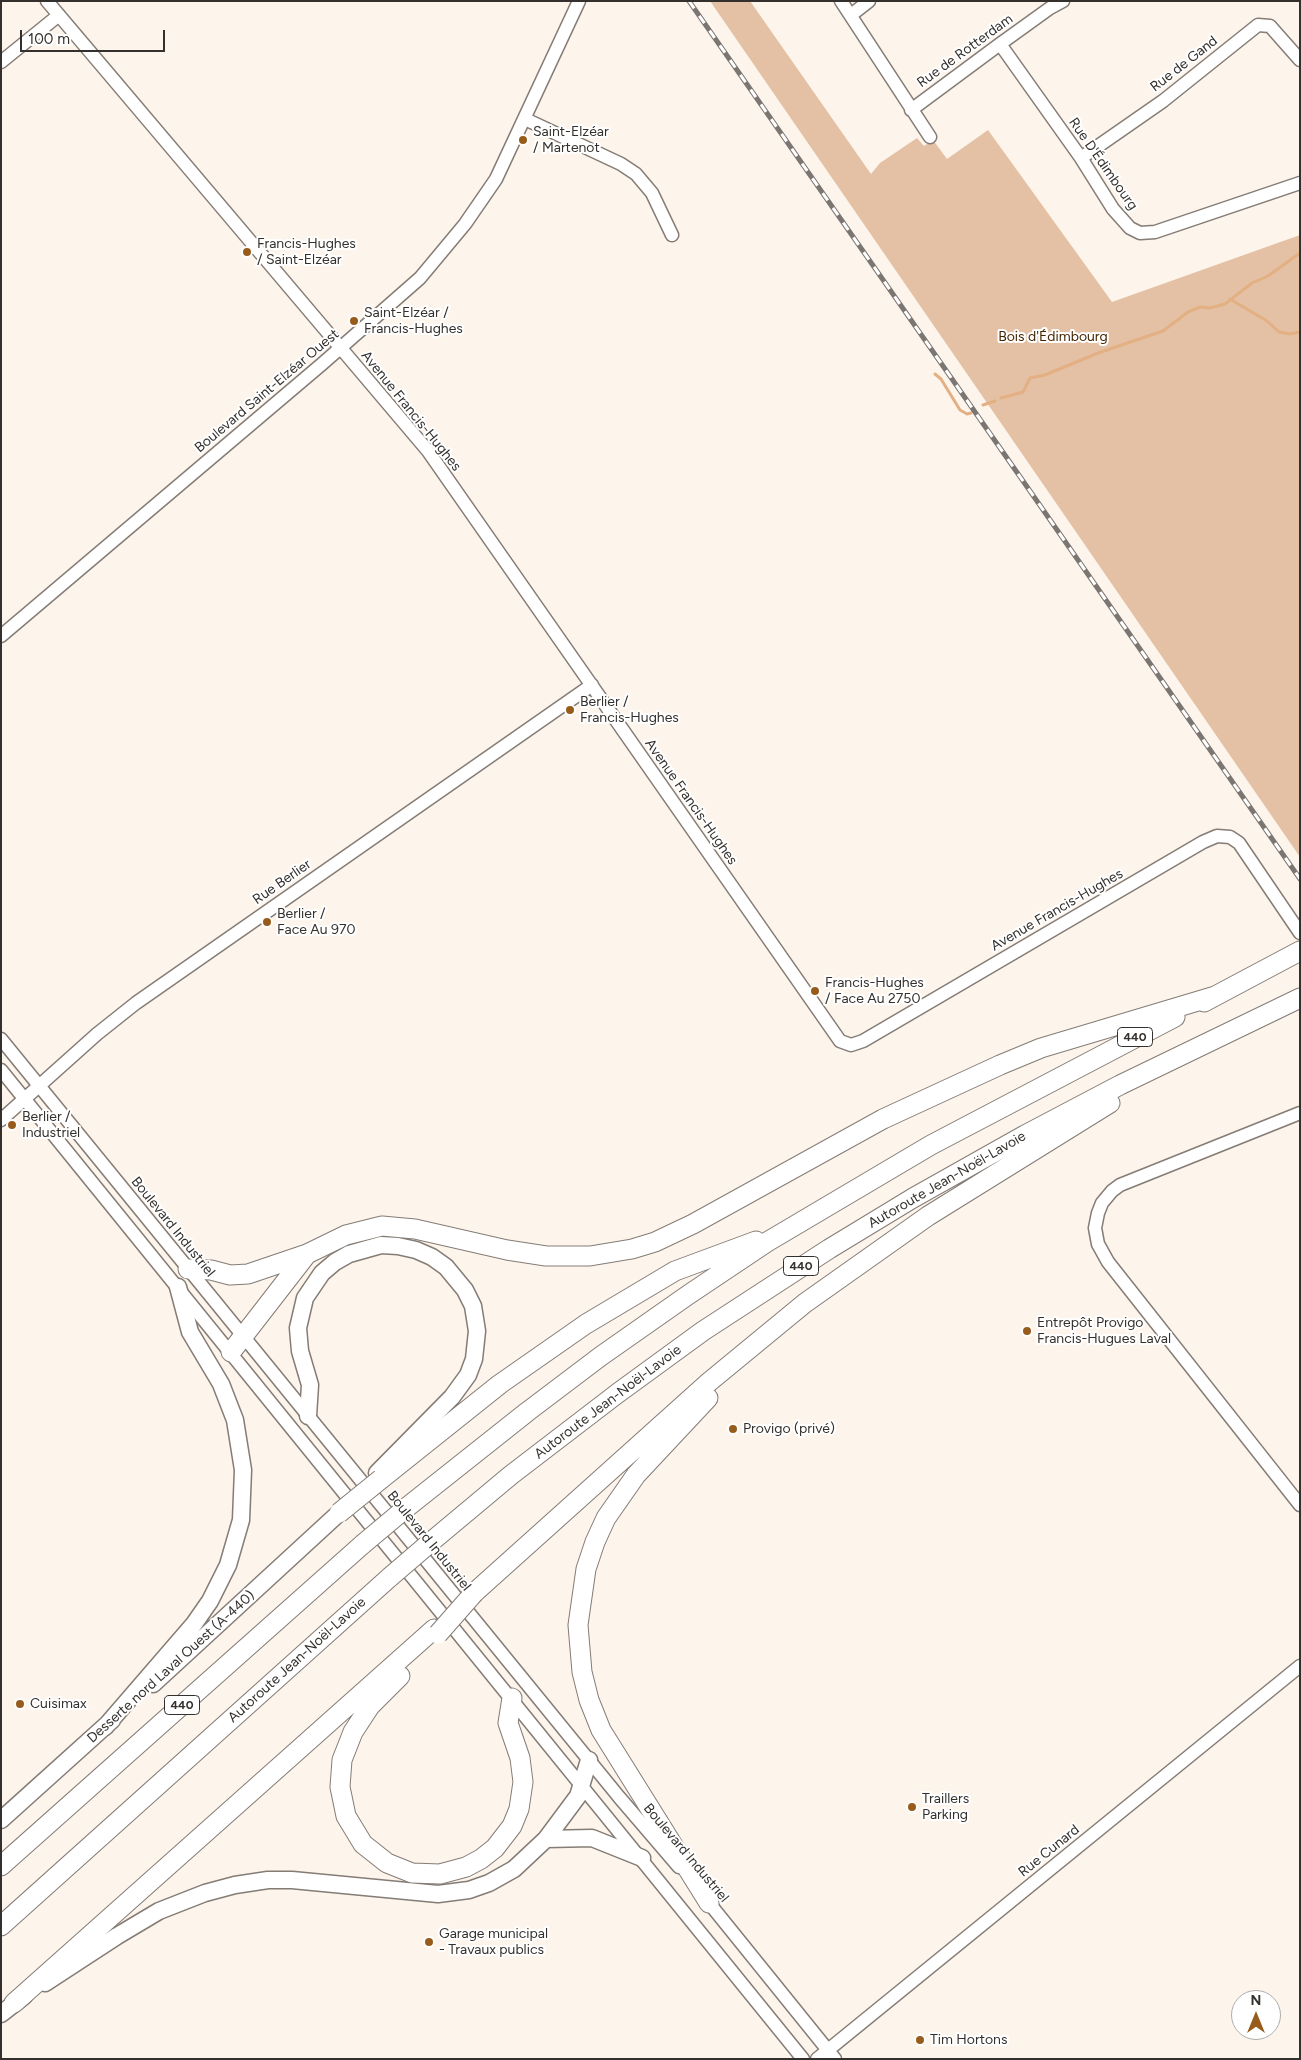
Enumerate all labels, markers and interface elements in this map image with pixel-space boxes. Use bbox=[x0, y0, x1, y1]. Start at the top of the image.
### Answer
street label: Rue de Rotterdam bbox=[914, 11, 1016, 91]
scale bar bbox=[22, 20, 168, 52]
text: 100 m bbox=[28, 30, 70, 48]
street label: Rue de Gand bbox=[1147, 33, 1221, 95]
street label: Rue D'Édimbourg bbox=[1065, 115, 1141, 213]
place label: Saint-Elzéar / Martenot bbox=[533, 124, 609, 156]
marker: Saint-Elzéar / Martenot bbox=[517, 134, 529, 146]
place label: Francis-Hughes / Saint-Elzéar bbox=[257, 236, 356, 268]
marker: Francis-Hughes / Saint-Elzéar bbox=[241, 246, 253, 258]
place label: Saint-Elzéar / Francis-Hughes bbox=[364, 305, 463, 338]
marker: Saint-Elzéar / Francis-Hughes bbox=[348, 315, 360, 327]
street label: Boulevard Saint-Elzéar Ouest bbox=[192, 326, 342, 456]
park label: Bois d'Édimbourg bbox=[998, 329, 1108, 345]
street label: Avenue Francis-Hughes bbox=[357, 348, 465, 474]
place label: Berlier / Francis-Hughes bbox=[580, 694, 679, 726]
marker: Berlier / Francis-Hughes bbox=[564, 704, 576, 716]
street label: Avenue Francis-Hughes bbox=[641, 736, 741, 868]
street label: Rue Berlier bbox=[250, 856, 314, 908]
street label: Avenue Francis-Hughes bbox=[988, 865, 1126, 955]
place label: Berlier / Face Au 970 bbox=[277, 906, 356, 939]
marker: Berlier / Face Au 970 bbox=[261, 916, 273, 928]
place label: Francis-Hughes / Face Au 2750 bbox=[825, 975, 924, 1008]
marker: Francis-Hughes / Face Au 2750 bbox=[809, 985, 821, 997]
road number: 440 bbox=[1118, 1028, 1152, 1046]
place label: Berlier / Industriel bbox=[22, 1109, 80, 1142]
marker: Berlier / Industriel bbox=[6, 1119, 18, 1131]
street label: Autoroute Jean-Noël-Lavoie bbox=[865, 1128, 1029, 1232]
street label: Boulevard Industriel bbox=[128, 1174, 218, 1280]
road number: 440 bbox=[784, 1256, 818, 1276]
place label: Entrepôt Provigo Francis-Hugues Laval bbox=[1037, 1315, 1171, 1348]
marker: Entrepôt Provigo Francis-Hugues Laval bbox=[1021, 1325, 1033, 1337]
street label: Autoroute Jean-Noël-Lavoie bbox=[531, 1341, 685, 1463]
place label: Provigo (privé) bbox=[743, 1421, 835, 1437]
marker: Provigo (privé) bbox=[727, 1423, 739, 1435]
street label: Boulevard Industriel bbox=[384, 1488, 474, 1594]
street label: Desserte nord Laval Ouest (A-440) bbox=[84, 1587, 258, 1747]
street label: Autoroute Jean-Noël-Lavoie bbox=[225, 1594, 369, 1726]
place label: Cuisimax bbox=[30, 1696, 87, 1712]
road number: 440 bbox=[164, 1696, 200, 1714]
marker: Cuisimax bbox=[14, 1698, 26, 1710]
place label: Traillers Parking bbox=[922, 1791, 969, 1824]
street label: Boulevard Industriel bbox=[640, 1800, 732, 1906]
marker: Traillers Parking bbox=[906, 1801, 918, 1813]
street label: Rue Cunard bbox=[1015, 1821, 1083, 1881]
place label: Garage municipal - Travaux publics bbox=[439, 1926, 548, 1958]
marker: Garage municipal - Travaux publics bbox=[423, 1936, 435, 1948]
north arrow bbox=[1231, 1990, 1281, 2040]
text: N bbox=[1251, 1992, 1261, 2009]
place label: Tim Hortons bbox=[930, 2032, 1007, 2048]
marker: Tim Hortons bbox=[914, 2034, 926, 2046]

